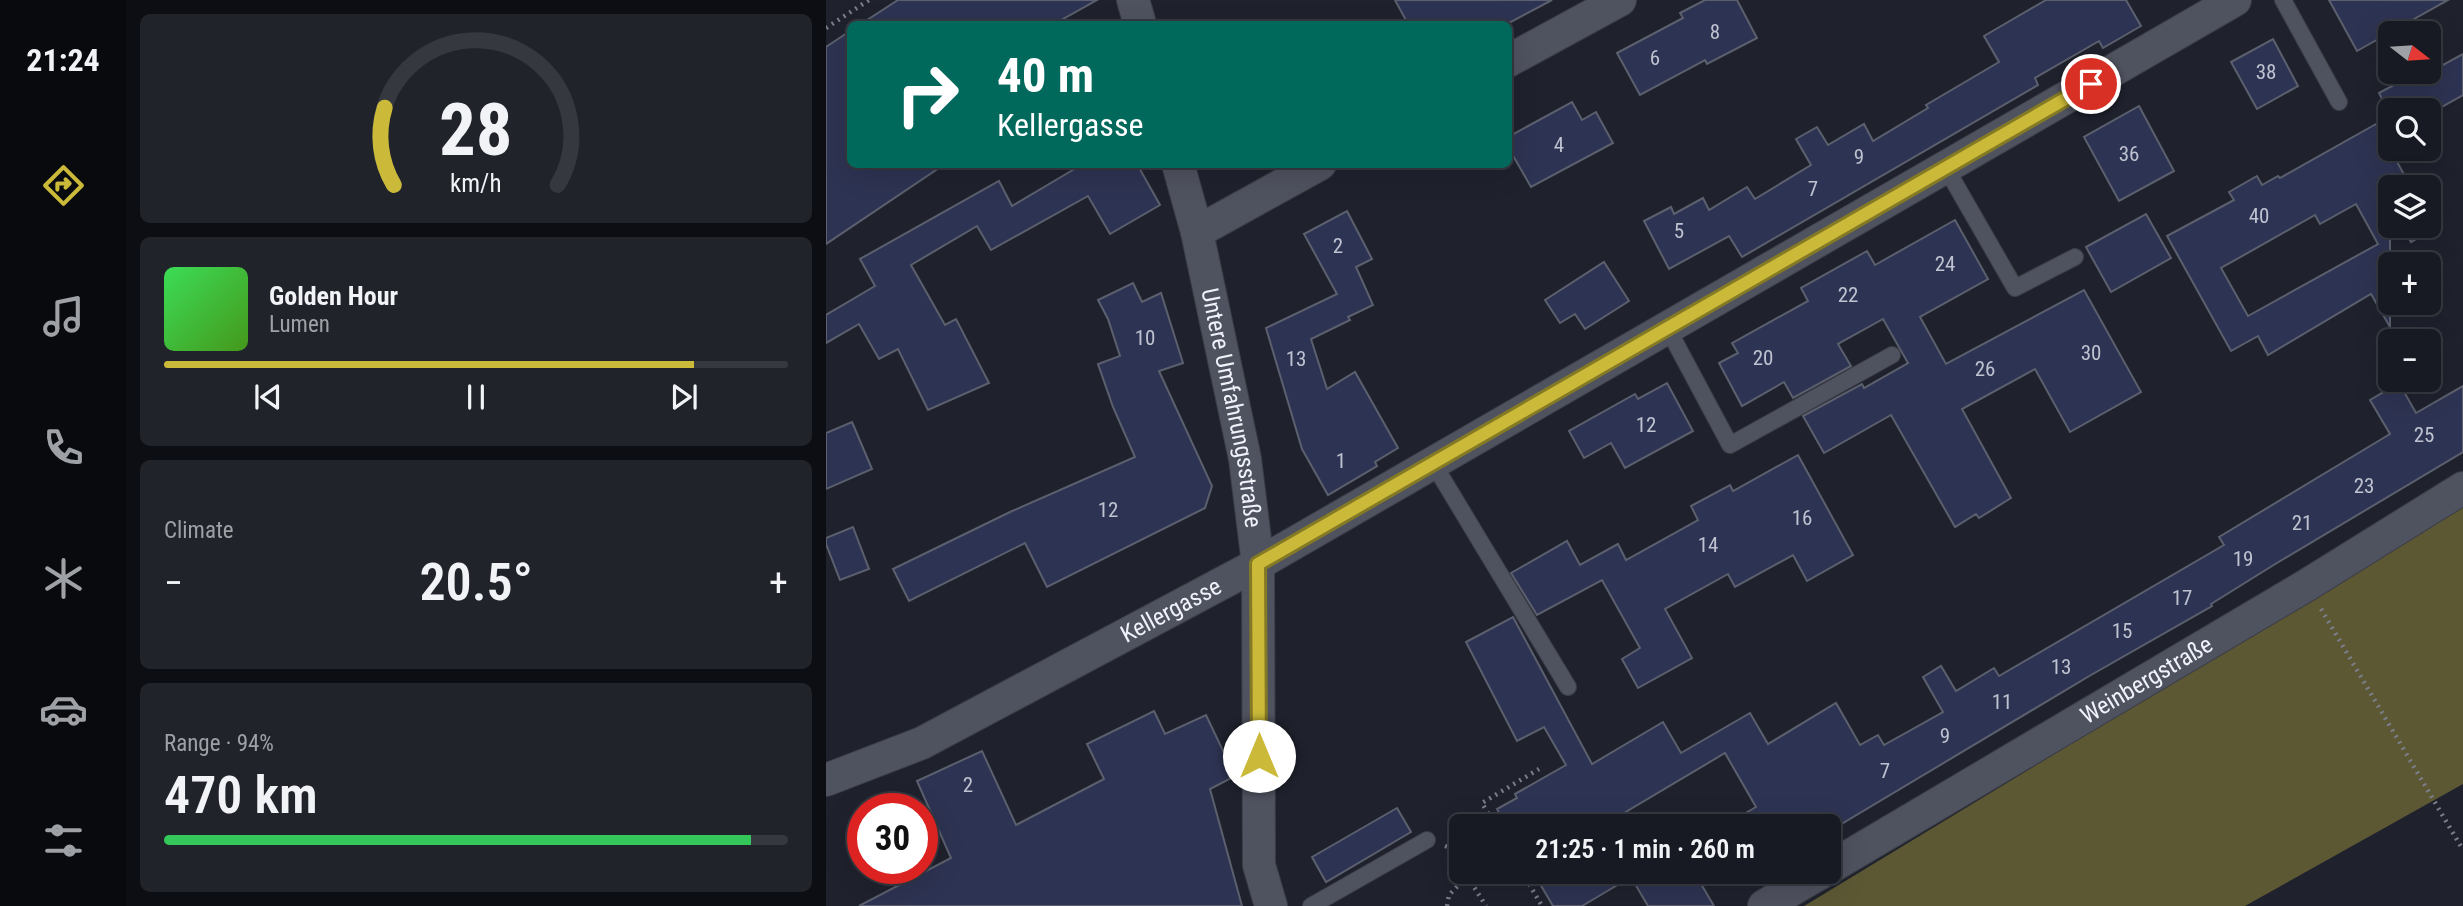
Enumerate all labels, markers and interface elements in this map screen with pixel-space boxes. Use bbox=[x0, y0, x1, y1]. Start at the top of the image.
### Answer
house number: 8 bbox=[1710, 20, 1720, 44]
north arrow bbox=[2378, 21, 2441, 84]
map controls bbox=[2378, 21, 2441, 392]
text: 21:24 bbox=[26, 41, 100, 79]
house number: 6 bbox=[1650, 46, 1660, 70]
text: 40 m bbox=[997, 47, 1094, 104]
icon: right bbox=[882, 49, 973, 140]
pin bbox=[2061, 54, 2121, 114]
house number: 38 bbox=[2256, 60, 2276, 84]
icon: arrive bbox=[2072, 65, 2110, 103]
text: 28 bbox=[439, 87, 513, 173]
button: search bbox=[2378, 98, 2441, 161]
text: Kellergasse bbox=[997, 106, 1143, 144]
house number: 4 bbox=[1554, 133, 1564, 157]
house number: 36 bbox=[2119, 142, 2139, 166]
house number: 9 bbox=[1854, 145, 1864, 169]
icon: directions bbox=[39, 161, 88, 210]
text: km/h bbox=[450, 168, 502, 197]
button: layers bbox=[2378, 175, 2441, 238]
house number: 7 bbox=[1808, 177, 1818, 201]
house number: 40 bbox=[2249, 204, 2269, 228]
house number: 5 bbox=[1674, 219, 1684, 243]
house number: 2 bbox=[1333, 234, 1343, 258]
house number: 24 bbox=[1935, 252, 1955, 276]
button: + bbox=[2378, 252, 2441, 315]
text: Golden Hour bbox=[269, 281, 398, 311]
house number: 22 bbox=[1838, 283, 1858, 307]
street label: Untere Umfahrungsstraße bbox=[1195, 286, 1267, 529]
icon: music bbox=[39, 292, 88, 341]
text: Lumen bbox=[269, 311, 330, 338]
house number: 10 bbox=[1135, 326, 1155, 350]
button: − bbox=[2378, 329, 2441, 392]
house number: 30 bbox=[2081, 341, 2101, 365]
house number: 20 bbox=[1753, 346, 1773, 370]
house number: 13 bbox=[1286, 347, 1306, 371]
house number: 26 bbox=[1975, 357, 1995, 381]
icon: previous bbox=[249, 378, 287, 416]
icon: pause bbox=[457, 378, 495, 416]
icon: next bbox=[665, 378, 703, 416]
house number: 12 bbox=[1636, 413, 1656, 437]
icon: phone bbox=[39, 423, 88, 472]
house number: 25 bbox=[2414, 423, 2434, 447]
house number: 1 bbox=[1336, 449, 1346, 473]
house number: 23 bbox=[2354, 474, 2374, 498]
house number: 12 bbox=[1098, 498, 1118, 522]
house number: 16 bbox=[1792, 506, 1812, 530]
house number: 21 bbox=[2292, 511, 2312, 535]
text: Climate bbox=[164, 517, 234, 544]
house number: 14 bbox=[1698, 533, 1718, 557]
house number: 19 bbox=[2233, 547, 2253, 571]
text: 20.5° bbox=[419, 552, 533, 613]
icon: climate bbox=[39, 554, 88, 603]
text: − bbox=[164, 561, 183, 605]
text: + bbox=[769, 561, 788, 605]
street label: Kellergasse bbox=[1116, 572, 1226, 649]
house number: 17 bbox=[2172, 586, 2192, 610]
house number: 15 bbox=[2112, 619, 2132, 643]
street label: Weinbergstraße bbox=[2075, 630, 2218, 730]
house number: 13 bbox=[2051, 655, 2071, 679]
icon: car bbox=[39, 685, 88, 734]
house number: 11 bbox=[1992, 690, 2012, 714]
position arrow bbox=[1222, 719, 1296, 793]
house number: 9 bbox=[1940, 724, 1950, 748]
text: Range · 94% bbox=[164, 730, 274, 757]
house number: 7 bbox=[1880, 759, 1890, 783]
text: 470 km bbox=[164, 765, 318, 826]
house number: 2 bbox=[963, 773, 973, 797]
speed limit sign: 30 bbox=[847, 793, 938, 884]
icon: filters bbox=[39, 816, 88, 865]
text: 21:25 · 1 min · 260 m bbox=[1535, 834, 1755, 864]

